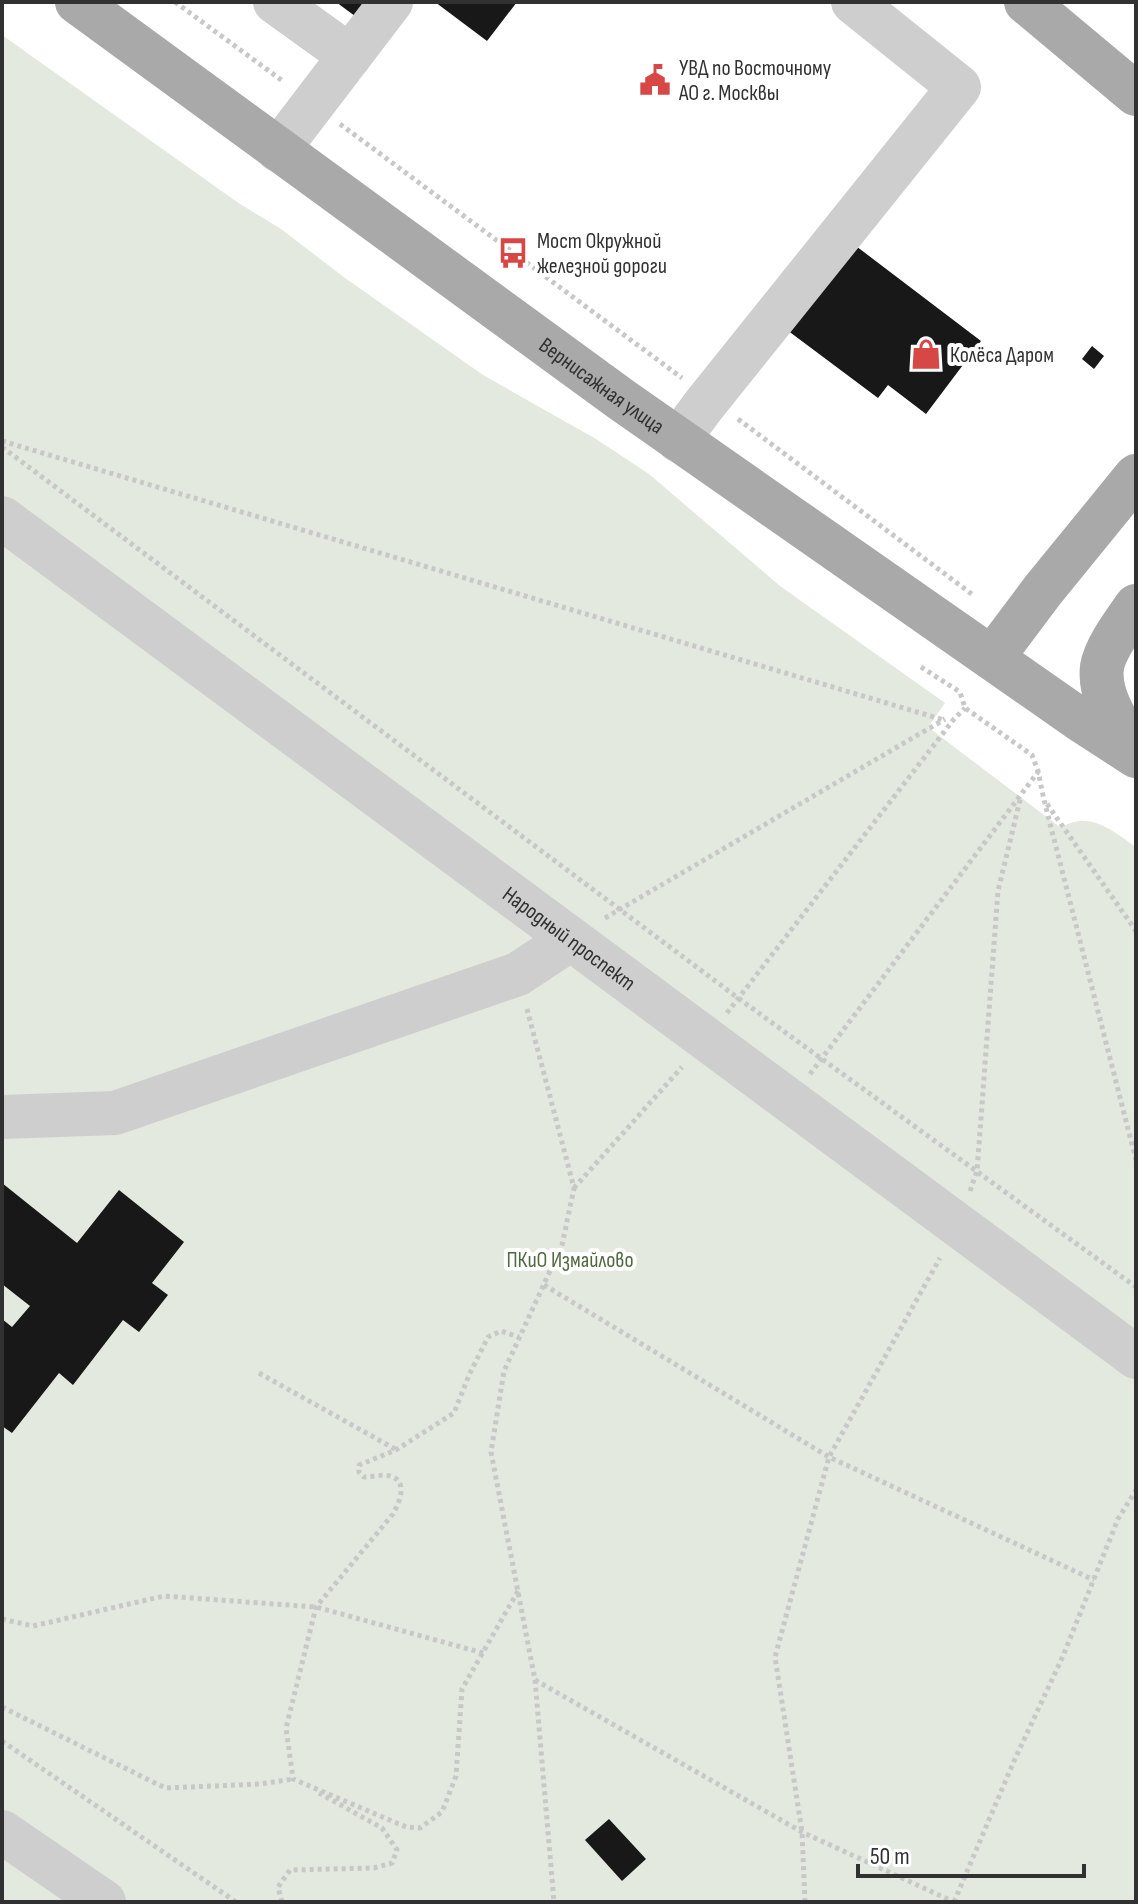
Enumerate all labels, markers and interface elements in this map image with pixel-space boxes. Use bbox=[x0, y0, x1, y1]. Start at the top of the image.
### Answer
place label: УВД по Восточному АО г. Москвы bbox=[678, 55, 832, 107]
public building icon: УВД по Восточному АО г. Москвы bbox=[638, 63, 672, 97]
place label: Мост Окружной железной дороги bbox=[537, 228, 667, 280]
bus stop icon: Мост Окружной железной дороги bbox=[496, 236, 530, 270]
street label: Вернисажная улица bbox=[533, 332, 669, 440]
shop icon: Колёса Даром bbox=[909, 337, 943, 371]
place label: Колёса Даром bbox=[950, 342, 1054, 369]
street label: Народный проспект bbox=[497, 881, 640, 997]
park label: ПКиО Измайлово bbox=[506, 1247, 634, 1274]
scale bar bbox=[858, 1828, 1084, 1878]
text: 50 m bbox=[870, 1842, 910, 1871]

